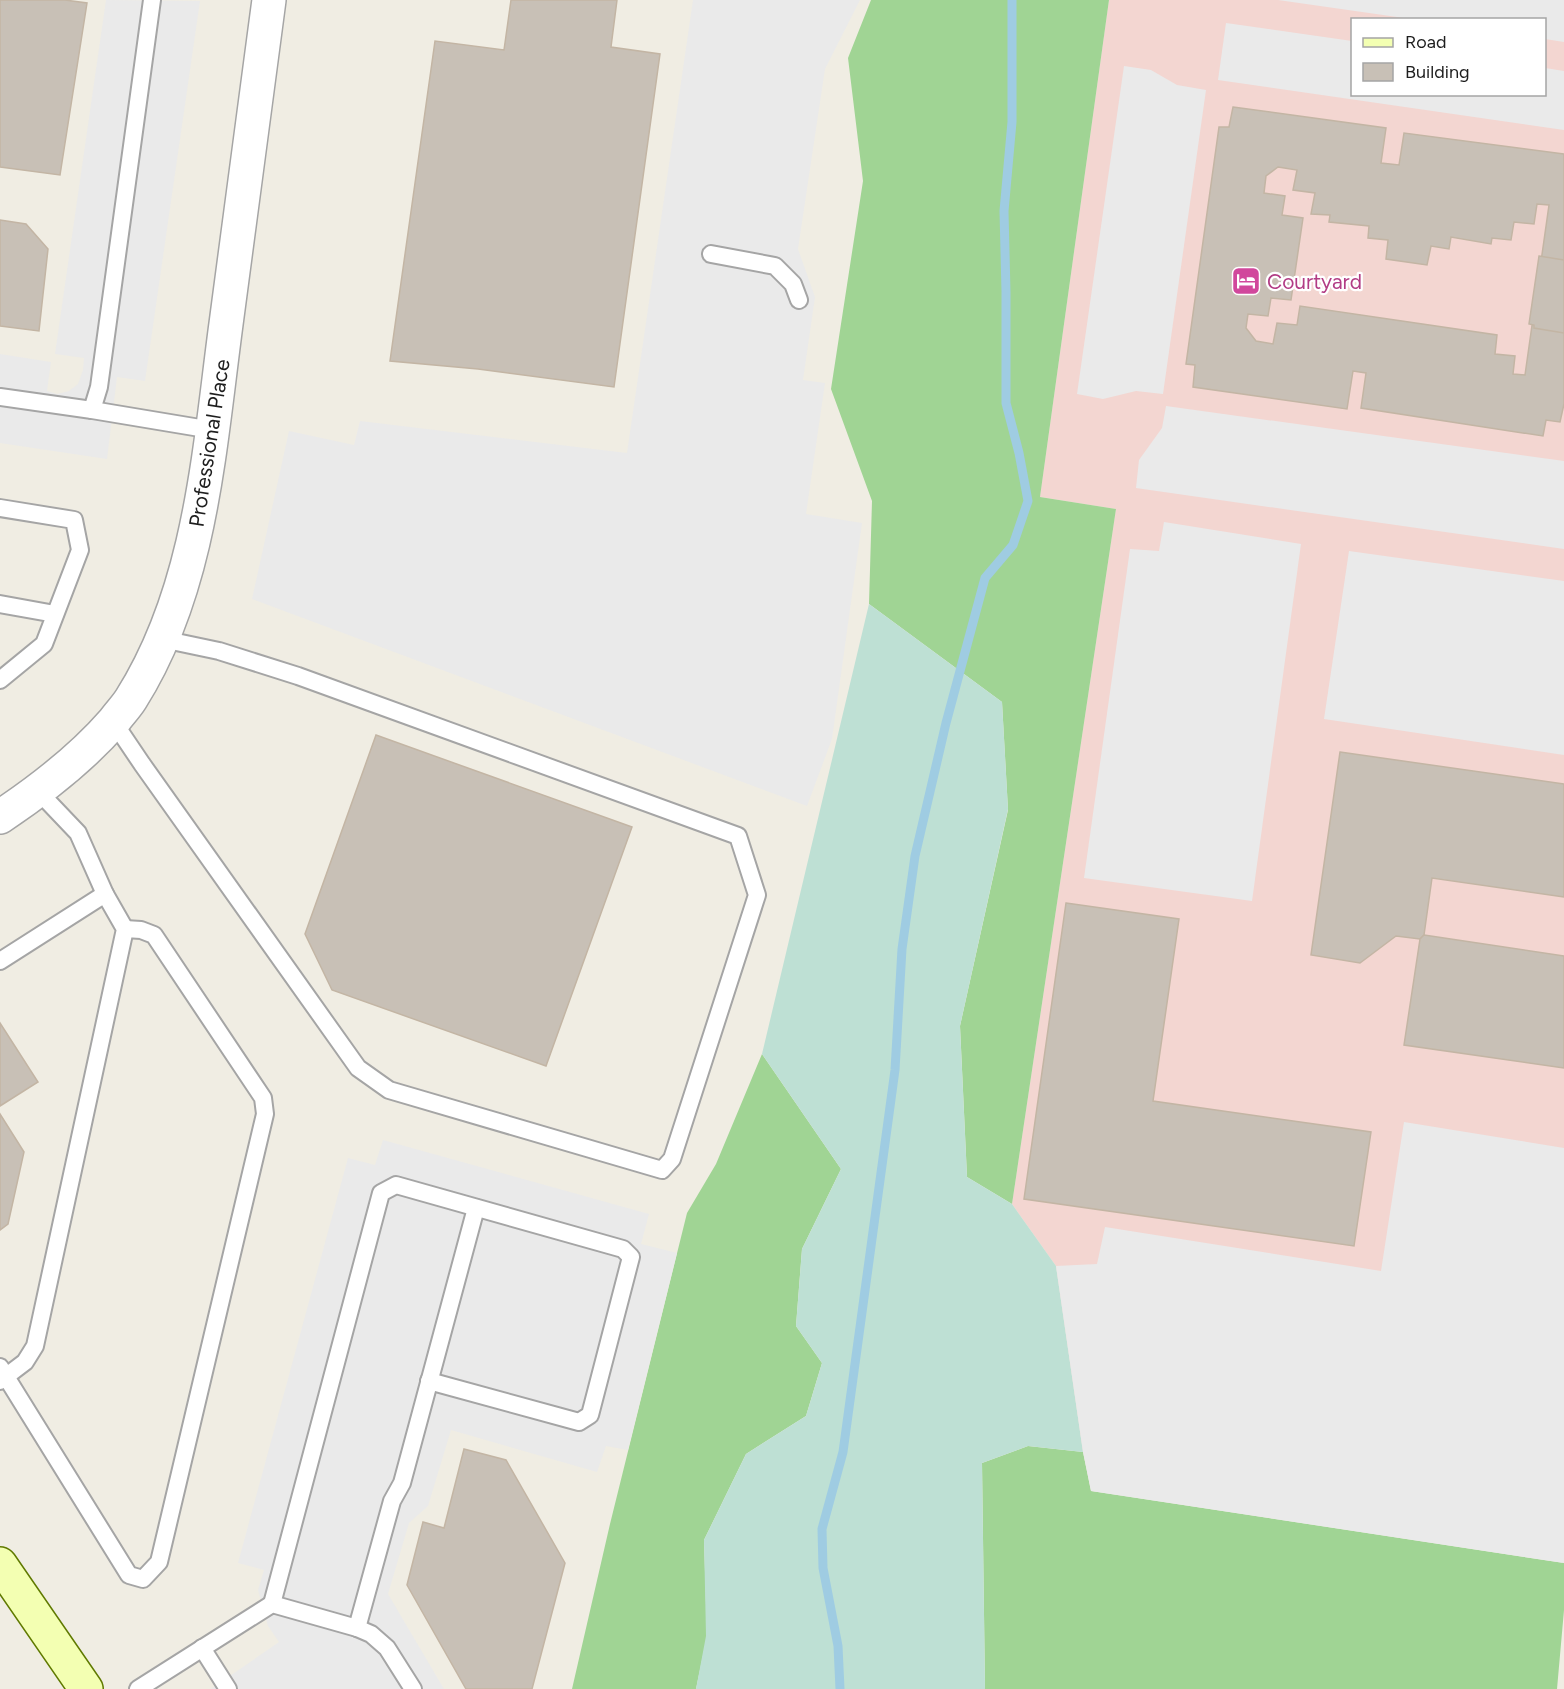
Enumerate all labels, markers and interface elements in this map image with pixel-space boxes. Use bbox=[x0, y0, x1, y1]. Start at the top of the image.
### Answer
legend bbox=[1351, 18, 1546, 96]
text: Road bbox=[1405, 31, 1446, 53]
text: Building bbox=[1405, 61, 1470, 83]
hotel icon: Courtyard bbox=[1230, 265, 1262, 297]
place label: Courtyard bbox=[1267, 269, 1362, 294]
street label: Professional Place bbox=[183, 357, 235, 529]

